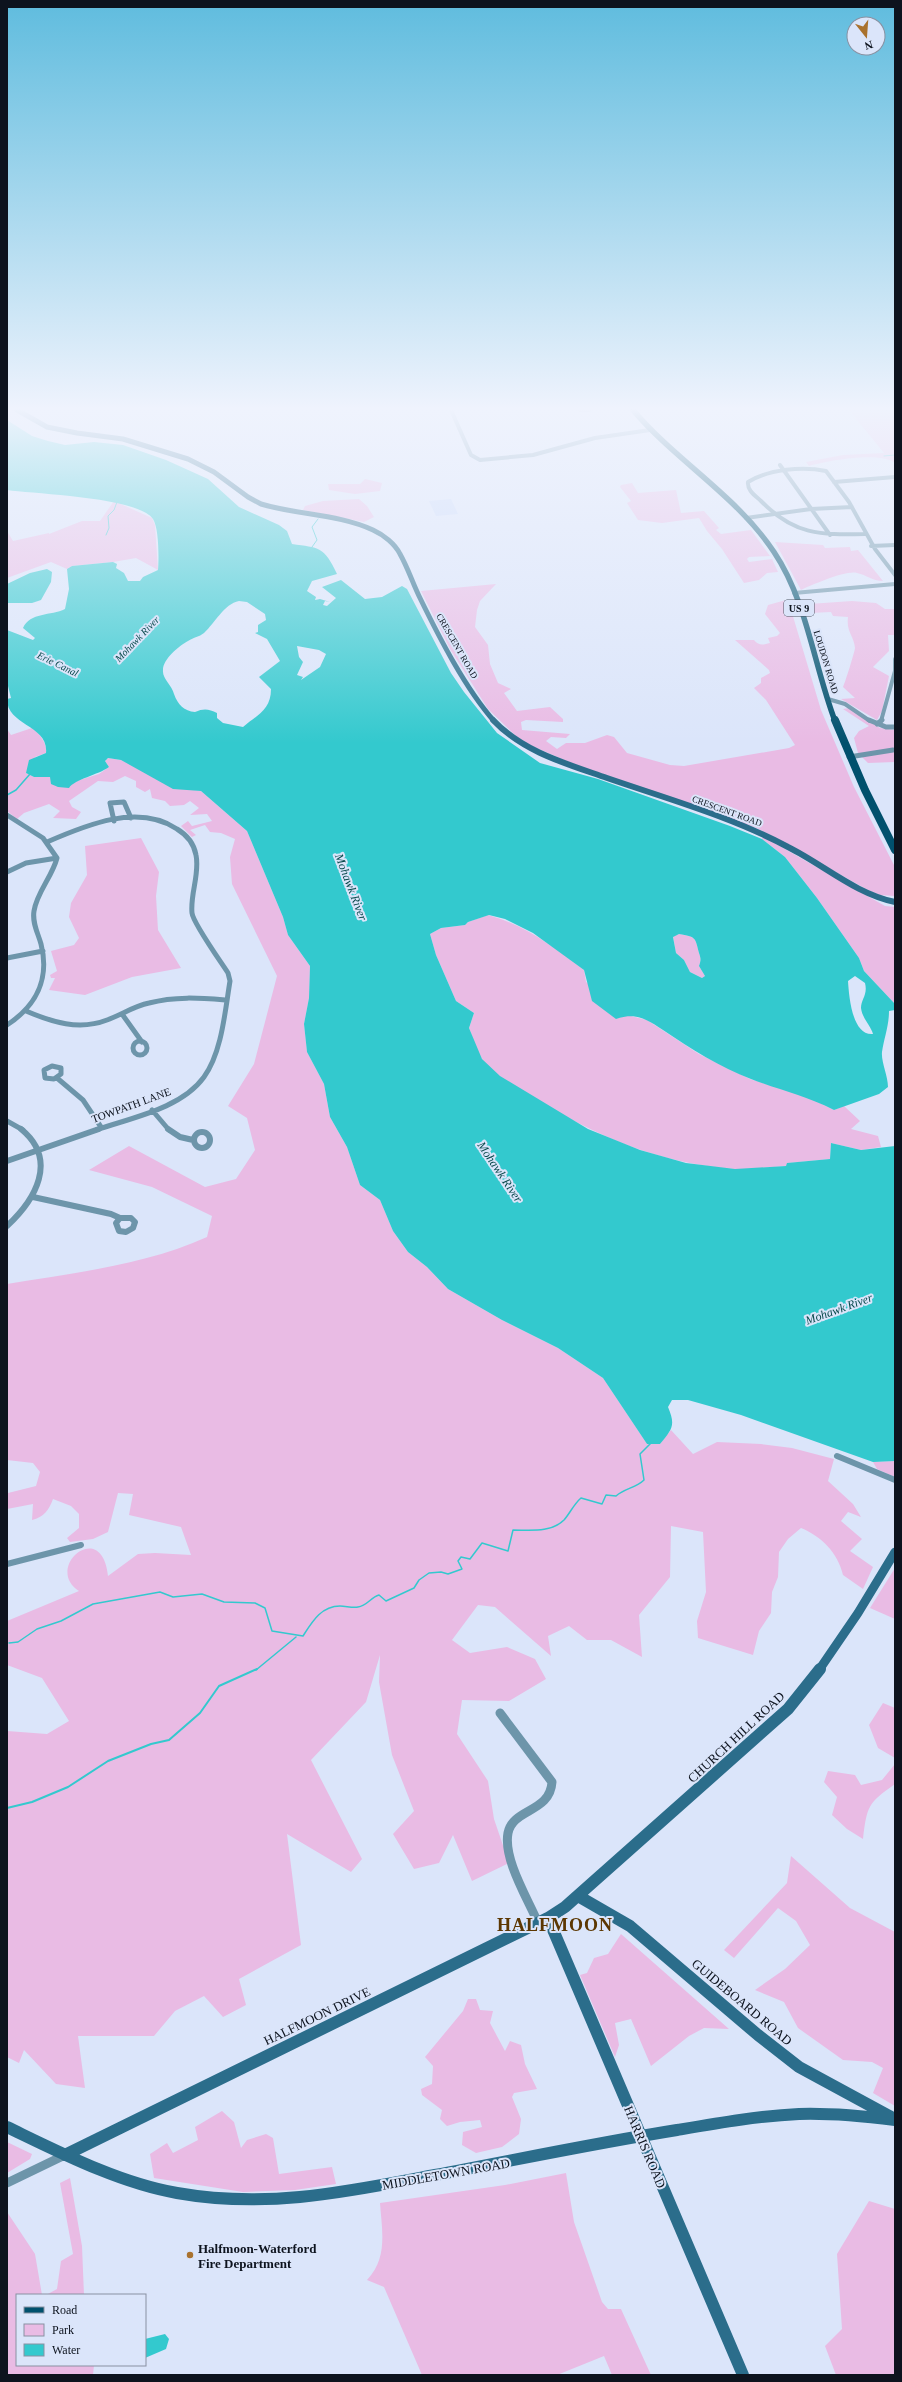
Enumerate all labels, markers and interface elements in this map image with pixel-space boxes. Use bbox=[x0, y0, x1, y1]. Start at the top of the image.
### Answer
north arrow bbox=[846, 16, 886, 56]
text: N bbox=[863, 39, 874, 52]
road number: US 9 bbox=[784, 600, 814, 616]
street label: CRESCENT ROAD bbox=[434, 612, 480, 681]
water label: Mohawk River bbox=[112, 614, 161, 665]
street label: LOUDON ROAD bbox=[812, 629, 841, 695]
water label: Erie Canal bbox=[35, 649, 80, 679]
street label: CRESCENT ROAD bbox=[691, 794, 764, 828]
water label: Mohawk River bbox=[332, 851, 370, 923]
street label: TOWPATH LANE bbox=[90, 1085, 173, 1125]
water label: Mohawk River bbox=[474, 1138, 526, 1205]
water label: Mohawk River bbox=[803, 1290, 875, 1328]
street label: CHURCH HILL ROAD bbox=[685, 1688, 787, 1786]
district label: HALFMOON bbox=[497, 1915, 613, 1935]
street label: GUIDEBOARD ROAD bbox=[689, 1956, 795, 2048]
street label: HALFMOON DRIVE bbox=[261, 1984, 373, 2048]
street label: HARRIS ROAD bbox=[621, 2104, 669, 2190]
street label: MIDDLETOWN ROAD bbox=[381, 2155, 511, 2193]
place label: Halfmoon-Waterford Fire Department bbox=[198, 2241, 317, 2271]
marker: Halfmoon-Waterford Fire Department bbox=[185, 2250, 195, 2260]
legend bbox=[16, 2294, 146, 2366]
text: Road bbox=[52, 2303, 77, 2317]
text: Park bbox=[52, 2323, 74, 2337]
text: Water bbox=[52, 2343, 80, 2357]

